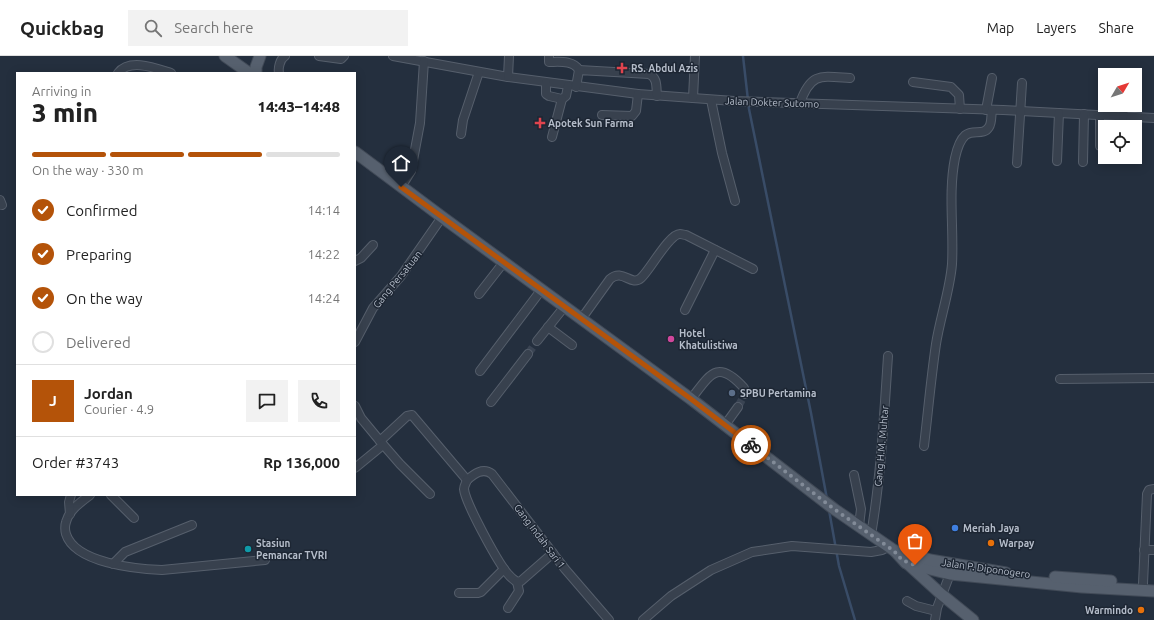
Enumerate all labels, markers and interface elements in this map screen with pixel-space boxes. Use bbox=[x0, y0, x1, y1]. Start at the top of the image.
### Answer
search box bbox=[128, 10, 408, 46]
text: Quickbag bbox=[20, 17, 104, 39]
icon: search bbox=[142, 17, 164, 39]
text: Search here bbox=[174, 19, 254, 36]
text: Map bbox=[987, 20, 1014, 36]
text: Layers bbox=[1036, 20, 1076, 36]
text: Share bbox=[1098, 20, 1134, 36]
marker: RS. Abdul Azis bbox=[616, 62, 628, 74]
place label: RS. Abdul Azis bbox=[631, 63, 698, 74]
north arrow bbox=[1098, 68, 1142, 112]
map controls bbox=[1098, 68, 1142, 164]
text: Arriving in bbox=[32, 84, 91, 98]
street label: Jalan Dokter Sutomo bbox=[725, 95, 820, 110]
text: 3 min bbox=[32, 98, 98, 127]
text: 14:43–14:48 bbox=[257, 98, 340, 115]
marker: Apotek Sun Farma bbox=[535, 118, 545, 128]
place label: Apotek Sun Farma bbox=[548, 118, 634, 129]
button: locate bbox=[1098, 120, 1142, 164]
pin bbox=[384, 146, 418, 187]
icon: home bbox=[390, 152, 412, 174]
text: On the way · 330 m bbox=[32, 163, 144, 177]
icon: check bbox=[32, 199, 54, 221]
text: Confirmed bbox=[66, 202, 138, 219]
text: 14:14 bbox=[307, 203, 340, 217]
icon: check bbox=[32, 243, 54, 265]
text: Preparing bbox=[66, 246, 132, 263]
text: 14:22 bbox=[307, 247, 340, 261]
street label: Gang Persatuan bbox=[371, 248, 424, 310]
icon: check bbox=[32, 287, 54, 309]
text: On the way bbox=[66, 290, 142, 307]
text: 14:24 bbox=[307, 291, 340, 305]
place label: Hotel Khatulistiwa bbox=[679, 328, 738, 351]
text: Delivered bbox=[66, 334, 131, 351]
marker: Hotel Khatulistiwa bbox=[666, 334, 676, 344]
button: chat bbox=[246, 380, 288, 422]
button: phone bbox=[298, 380, 340, 422]
text: Jordan bbox=[84, 385, 133, 402]
marker: SPBU Pertamina bbox=[727, 388, 737, 398]
place label: SPBU Pertamina bbox=[740, 388, 816, 399]
text: J bbox=[49, 392, 57, 409]
text: Courier · 4.9 bbox=[84, 402, 154, 416]
street label: Gang H.M. Muhtar bbox=[872, 405, 891, 487]
courier bbox=[731, 425, 771, 465]
icon: bike bbox=[740, 434, 762, 456]
text: Order #3743 bbox=[32, 454, 119, 471]
text: Rp 136,000 bbox=[263, 454, 340, 471]
street label: Gang Indah Sari 1 bbox=[512, 502, 567, 570]
marker: Meriah Jaya bbox=[950, 523, 960, 533]
place label: Meriah Jaya bbox=[963, 523, 1019, 534]
pin bbox=[898, 524, 932, 565]
icon: bag bbox=[904, 530, 926, 552]
place label: Stasiun Pemancar TVRI bbox=[256, 538, 327, 561]
marker: Warpay bbox=[986, 538, 996, 548]
place label: Warpay bbox=[999, 538, 1035, 549]
marker: Stasiun Pemancar TVRI bbox=[243, 544, 253, 554]
street label: Jalan P. Diponogero bbox=[941, 557, 1031, 580]
place label: Warmindo bbox=[1085, 605, 1133, 616]
marker: Warmindo bbox=[1136, 605, 1146, 615]

